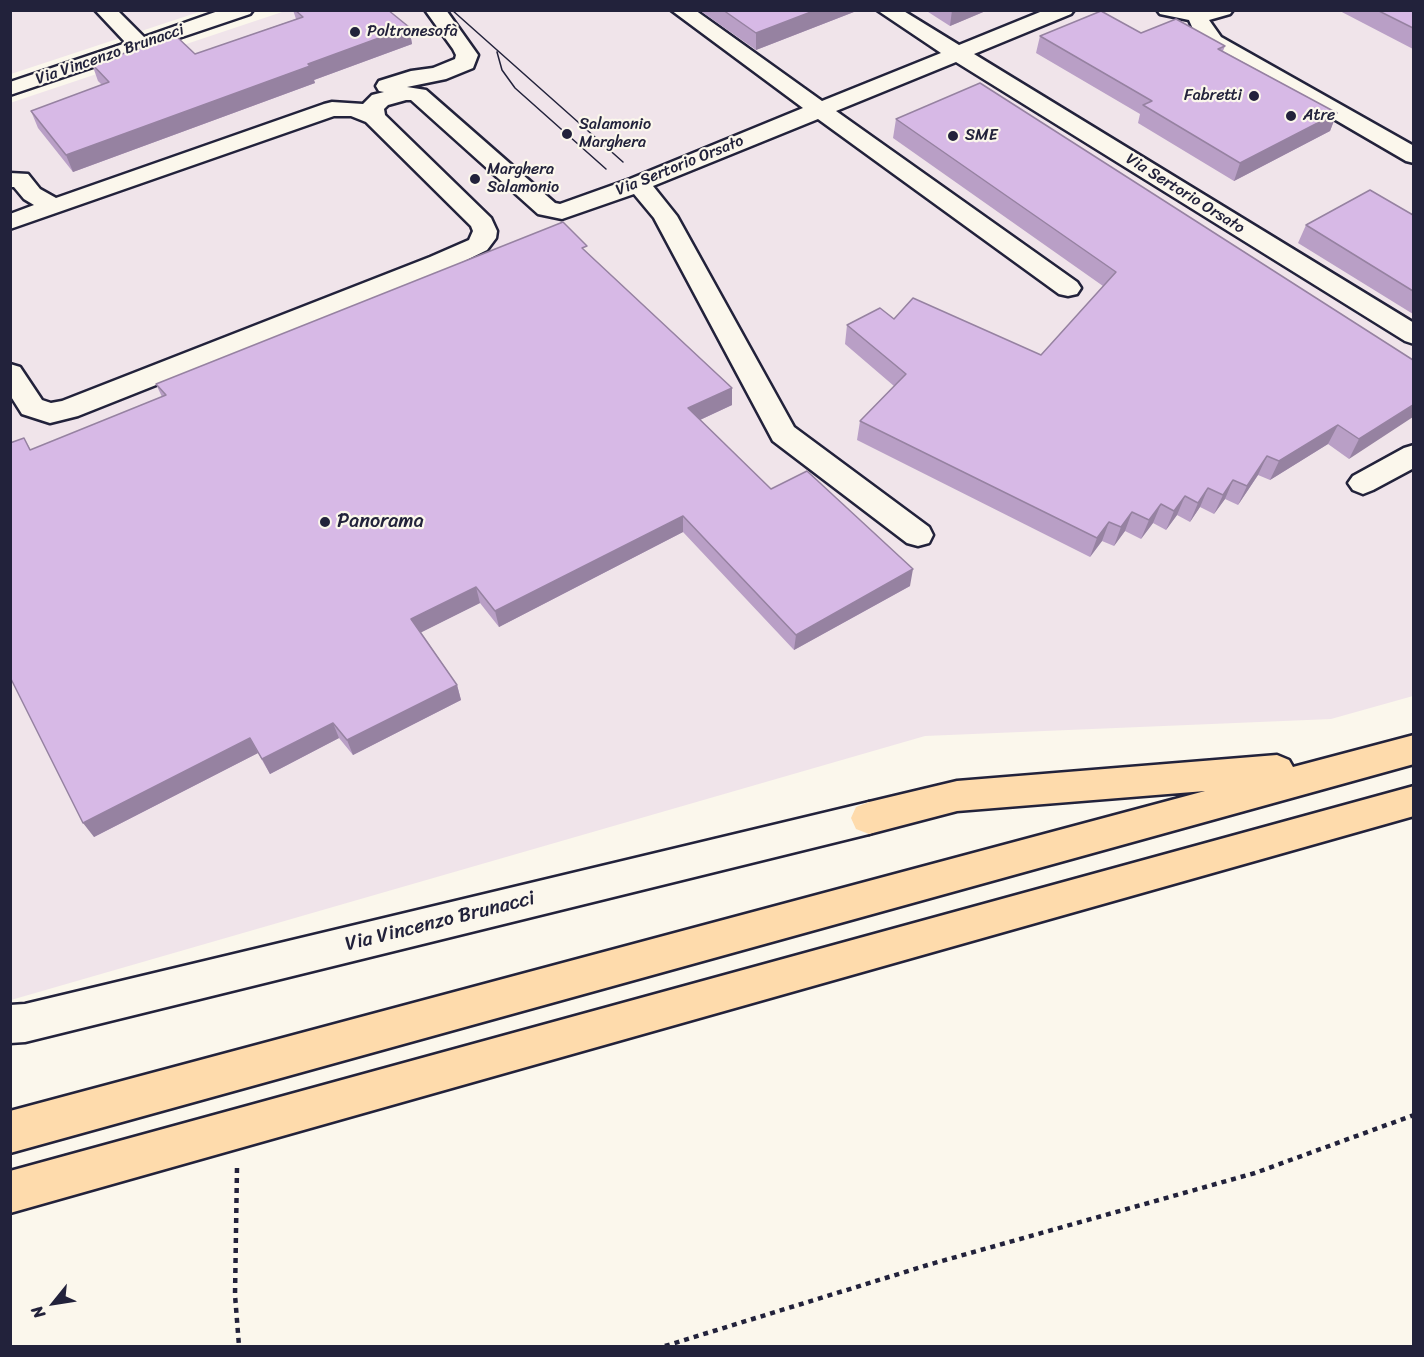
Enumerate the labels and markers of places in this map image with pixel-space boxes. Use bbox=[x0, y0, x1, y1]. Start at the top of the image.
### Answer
place label: Poltronesofà bbox=[367, 22, 458, 42]
marker: Poltronesofà bbox=[348, 25, 362, 39]
place label: Fabretti bbox=[1184, 86, 1242, 106]
marker: Fabretti bbox=[1247, 89, 1261, 103]
place label: Atre bbox=[1303, 106, 1335, 126]
marker: Atre bbox=[1284, 109, 1298, 123]
place label: Salamonio Marghera bbox=[579, 115, 651, 153]
place label: SME bbox=[965, 126, 998, 146]
marker: Salamonio Marghera bbox=[560, 127, 574, 141]
marker: SME bbox=[946, 129, 960, 143]
place label: Marghera Salamonio bbox=[487, 160, 559, 198]
marker: Marghera Salamonio bbox=[468, 172, 482, 186]
place label: Panorama bbox=[337, 510, 424, 534]
marker: Panorama bbox=[318, 515, 332, 529]

